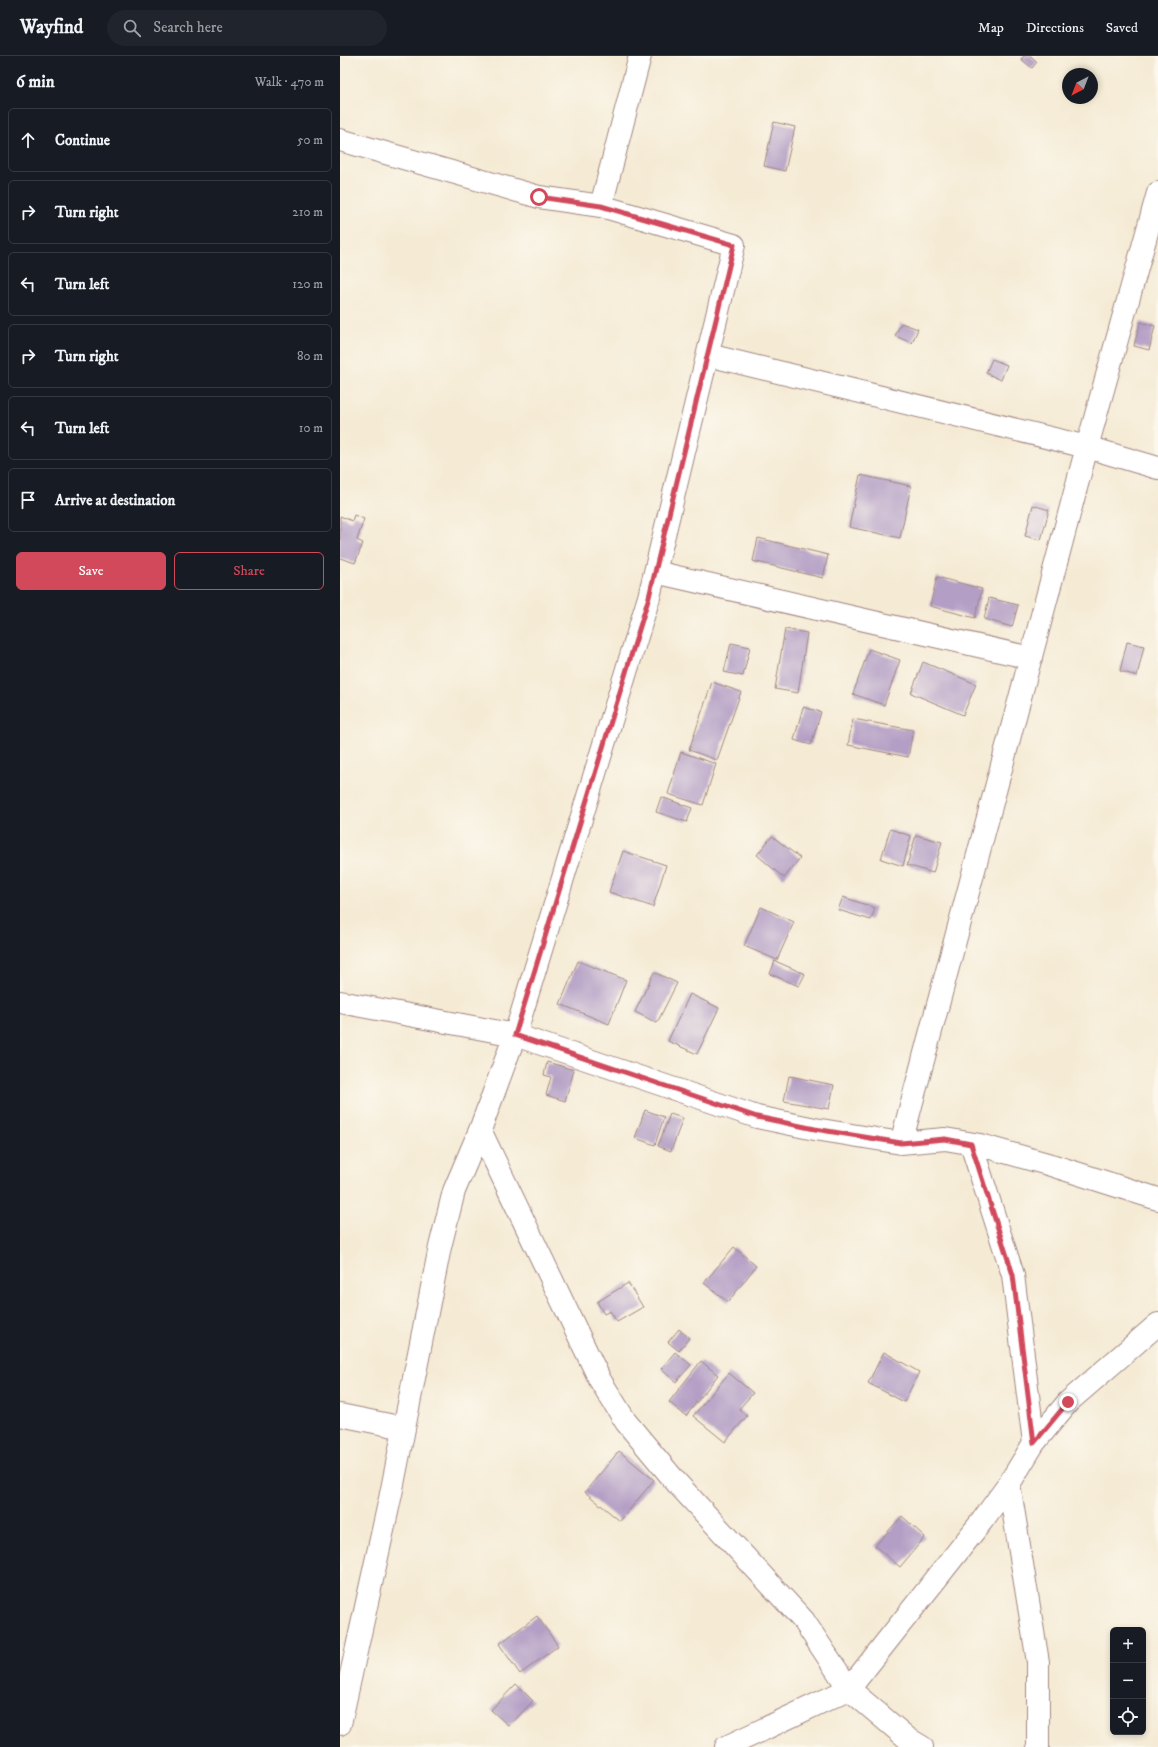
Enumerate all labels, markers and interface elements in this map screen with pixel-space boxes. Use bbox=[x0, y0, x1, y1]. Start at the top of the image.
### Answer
search box bbox=[107, 10, 387, 46]
text: Wayfind bbox=[20, 16, 83, 39]
icon: search bbox=[121, 17, 143, 39]
text: Search here bbox=[153, 18, 223, 37]
text: Map bbox=[978, 19, 1004, 37]
text: Directions bbox=[1026, 19, 1084, 37]
text: Saved bbox=[1106, 19, 1138, 37]
north arrow bbox=[1062, 68, 1098, 104]
text: 6 min bbox=[16, 71, 55, 93]
text: Walk · 470 m bbox=[255, 74, 324, 90]
icon: ahead bbox=[17, 129, 39, 151]
text: Continue bbox=[55, 131, 110, 150]
text: 50 m bbox=[297, 132, 323, 148]
route start bbox=[530, 188, 548, 206]
icon: right bbox=[17, 201, 39, 223]
text: Turn right bbox=[55, 203, 118, 222]
text: 210 m bbox=[292, 204, 323, 220]
icon: left bbox=[17, 273, 39, 295]
text: Turn left bbox=[55, 275, 109, 294]
text: 120 m bbox=[292, 276, 323, 292]
icon: right bbox=[17, 345, 39, 367]
text: Turn right bbox=[55, 347, 118, 366]
text: 80 m bbox=[297, 348, 323, 364]
icon: left bbox=[17, 417, 39, 439]
text: Turn left bbox=[55, 419, 109, 438]
text: 10 m bbox=[299, 420, 323, 436]
icon: arrive bbox=[17, 489, 39, 511]
text: Arrive at destination bbox=[55, 491, 175, 510]
button: Save bbox=[16, 552, 166, 590]
button: Share bbox=[174, 552, 324, 590]
route end bbox=[1059, 1393, 1077, 1411]
map controls bbox=[1110, 1627, 1146, 1735]
button: + bbox=[1110, 1627, 1146, 1663]
button: − bbox=[1110, 1663, 1146, 1699]
button: locate bbox=[1110, 1699, 1146, 1735]

